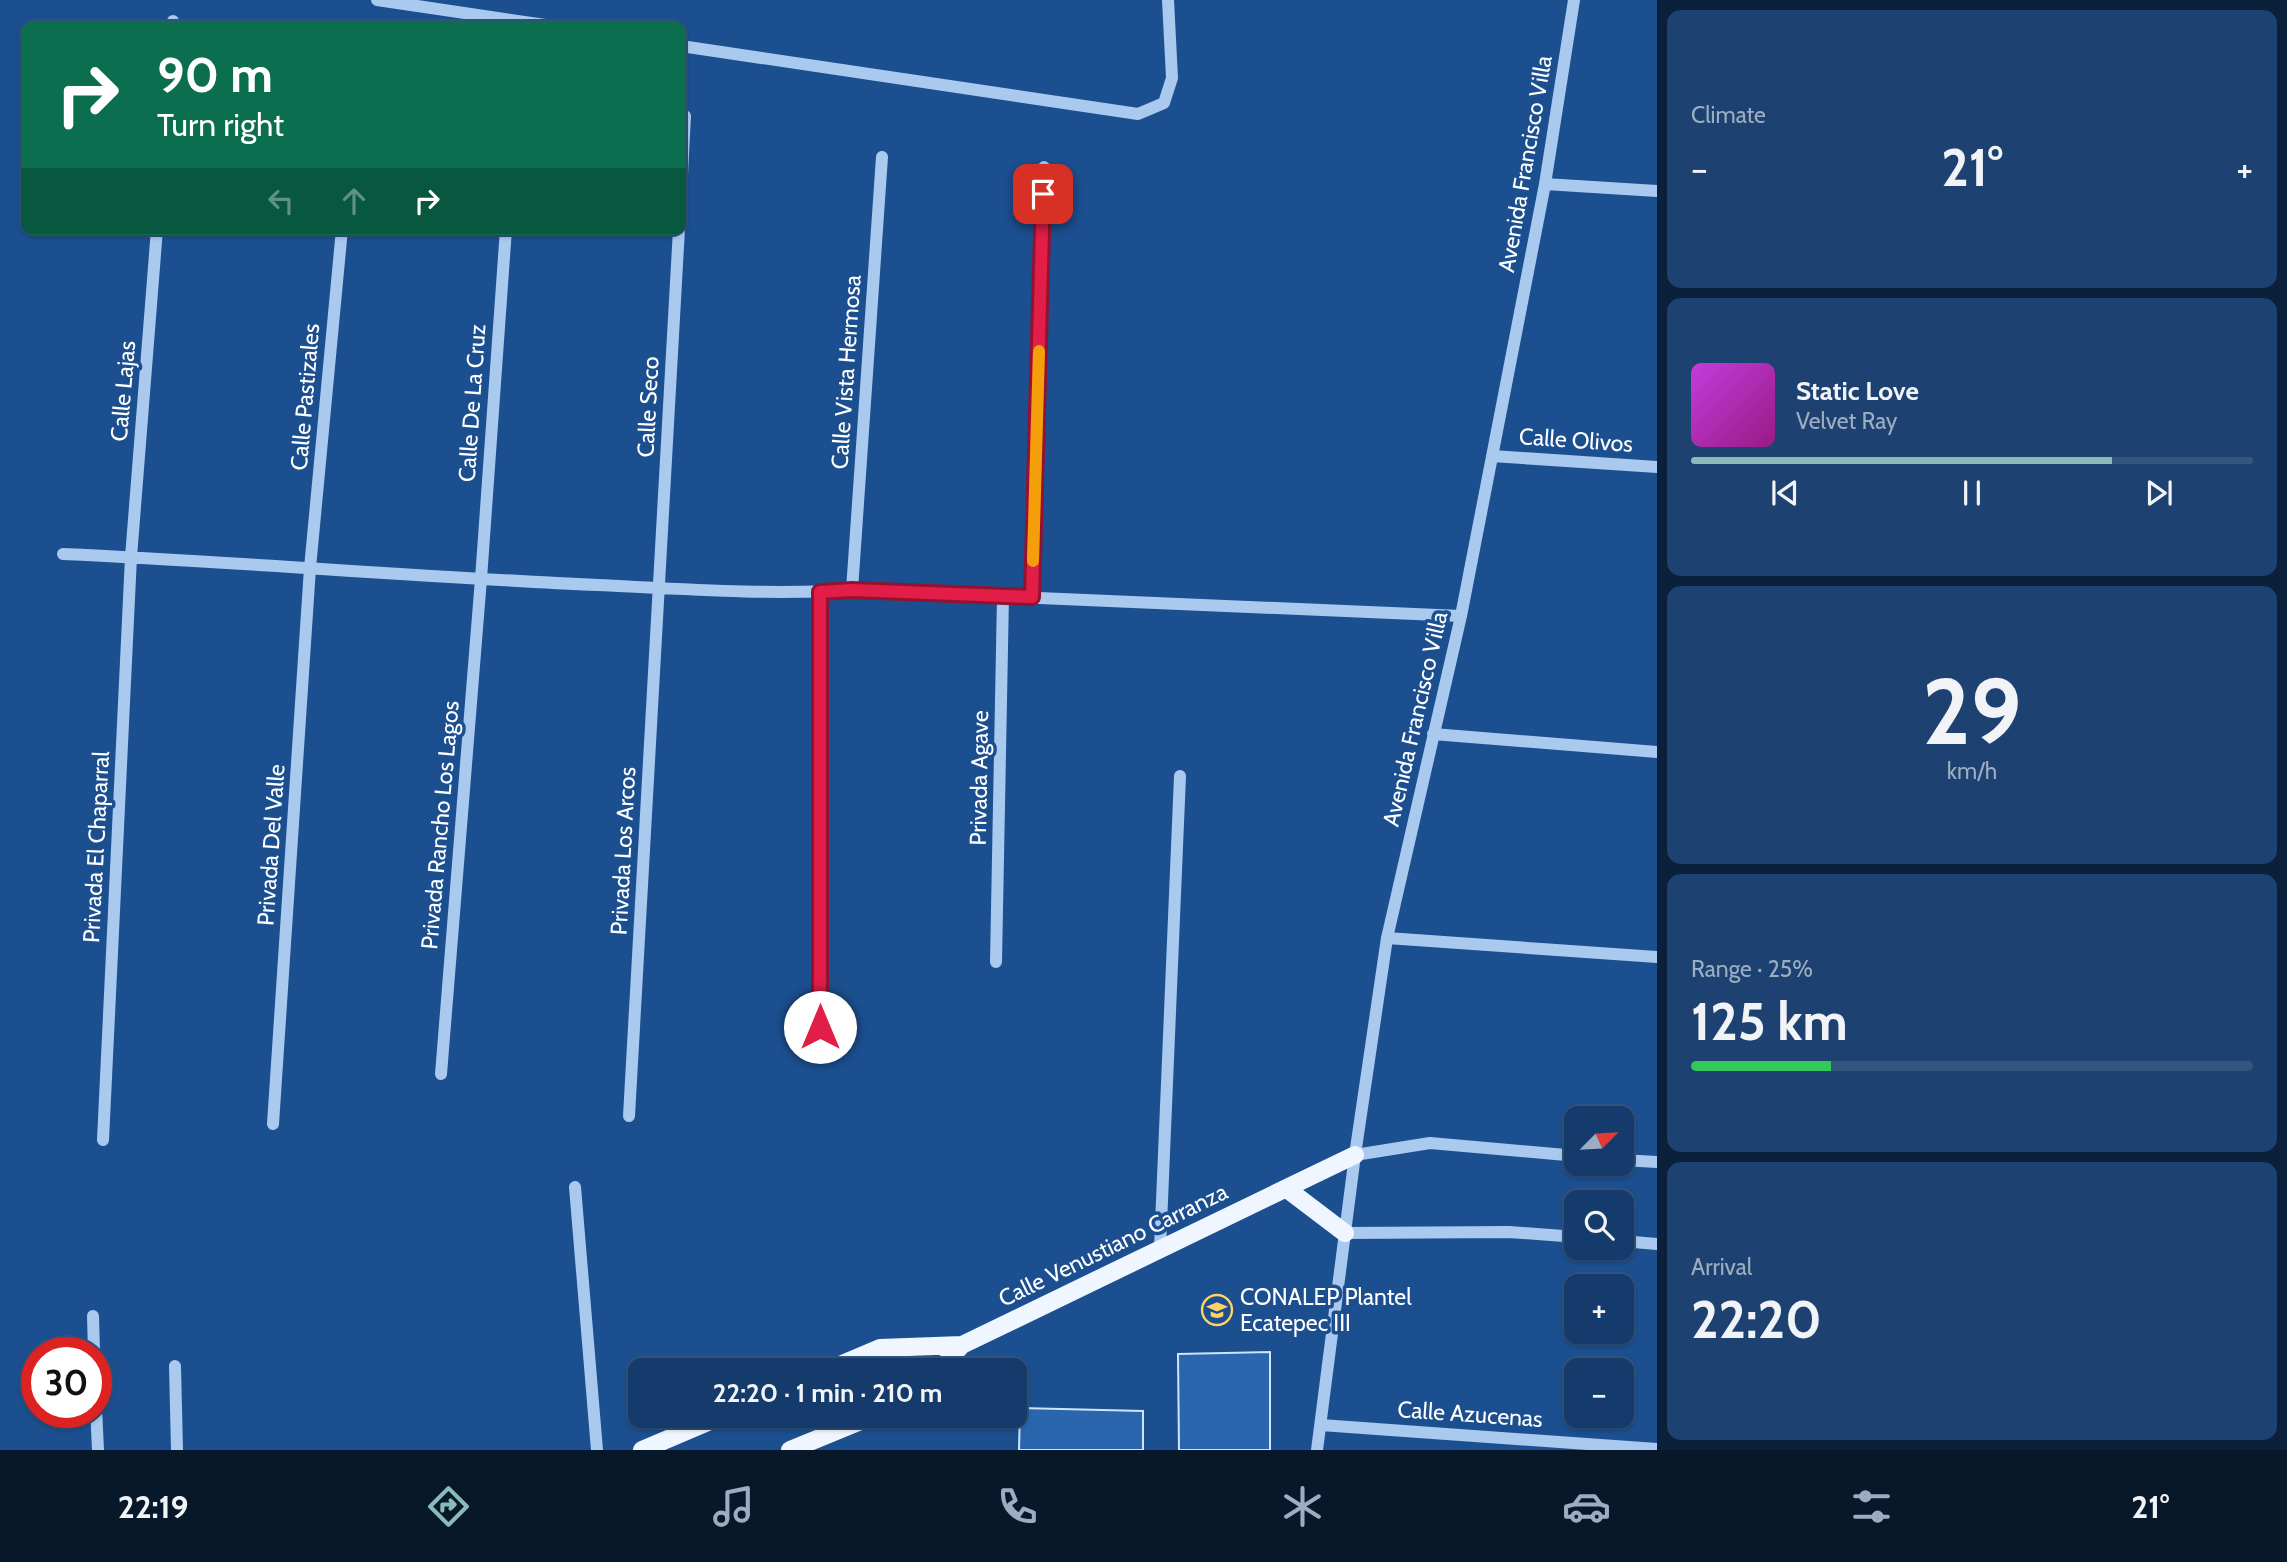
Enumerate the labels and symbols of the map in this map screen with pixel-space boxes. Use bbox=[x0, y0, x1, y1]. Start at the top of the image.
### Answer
street label: Avenida Francisco Villa bbox=[1492, 53, 1558, 275]
pin bbox=[1013, 164, 1073, 224]
street label: Calle Vista Hermosa bbox=[825, 274, 867, 470]
street label: Calle Pastizales bbox=[285, 322, 325, 472]
street label: Calle De La Cruz bbox=[453, 323, 491, 483]
street label: Calle Lajas bbox=[105, 340, 141, 442]
street label: Calle Seco bbox=[631, 356, 665, 458]
street label: Calle Olivos bbox=[1518, 422, 1634, 458]
street label: Avenida Francisco Villa bbox=[1377, 609, 1453, 829]
street label: Privada Rancho Los Lagos bbox=[415, 699, 465, 951]
street label: Privada Agave bbox=[964, 710, 994, 846]
street label: Privada El Chaparral bbox=[77, 750, 115, 944]
street label: Privada Del Valle bbox=[251, 763, 291, 927]
street label: Privada Los Arcos bbox=[605, 766, 641, 936]
position arrow bbox=[783, 990, 857, 1064]
north arrow bbox=[1564, 1106, 1634, 1176]
street label: Calle Venustiano Carranza bbox=[994, 1177, 1232, 1313]
place label: CONALEP Plantel Ecatepec III bbox=[1240, 1283, 1412, 1337]
school or university icon: CONALEP Plantel Ecatepec III bbox=[1200, 1293, 1234, 1327]
speed limit sign: 30 bbox=[21, 1337, 112, 1428]
street label: Calle Azucenas bbox=[1396, 1395, 1544, 1433]

